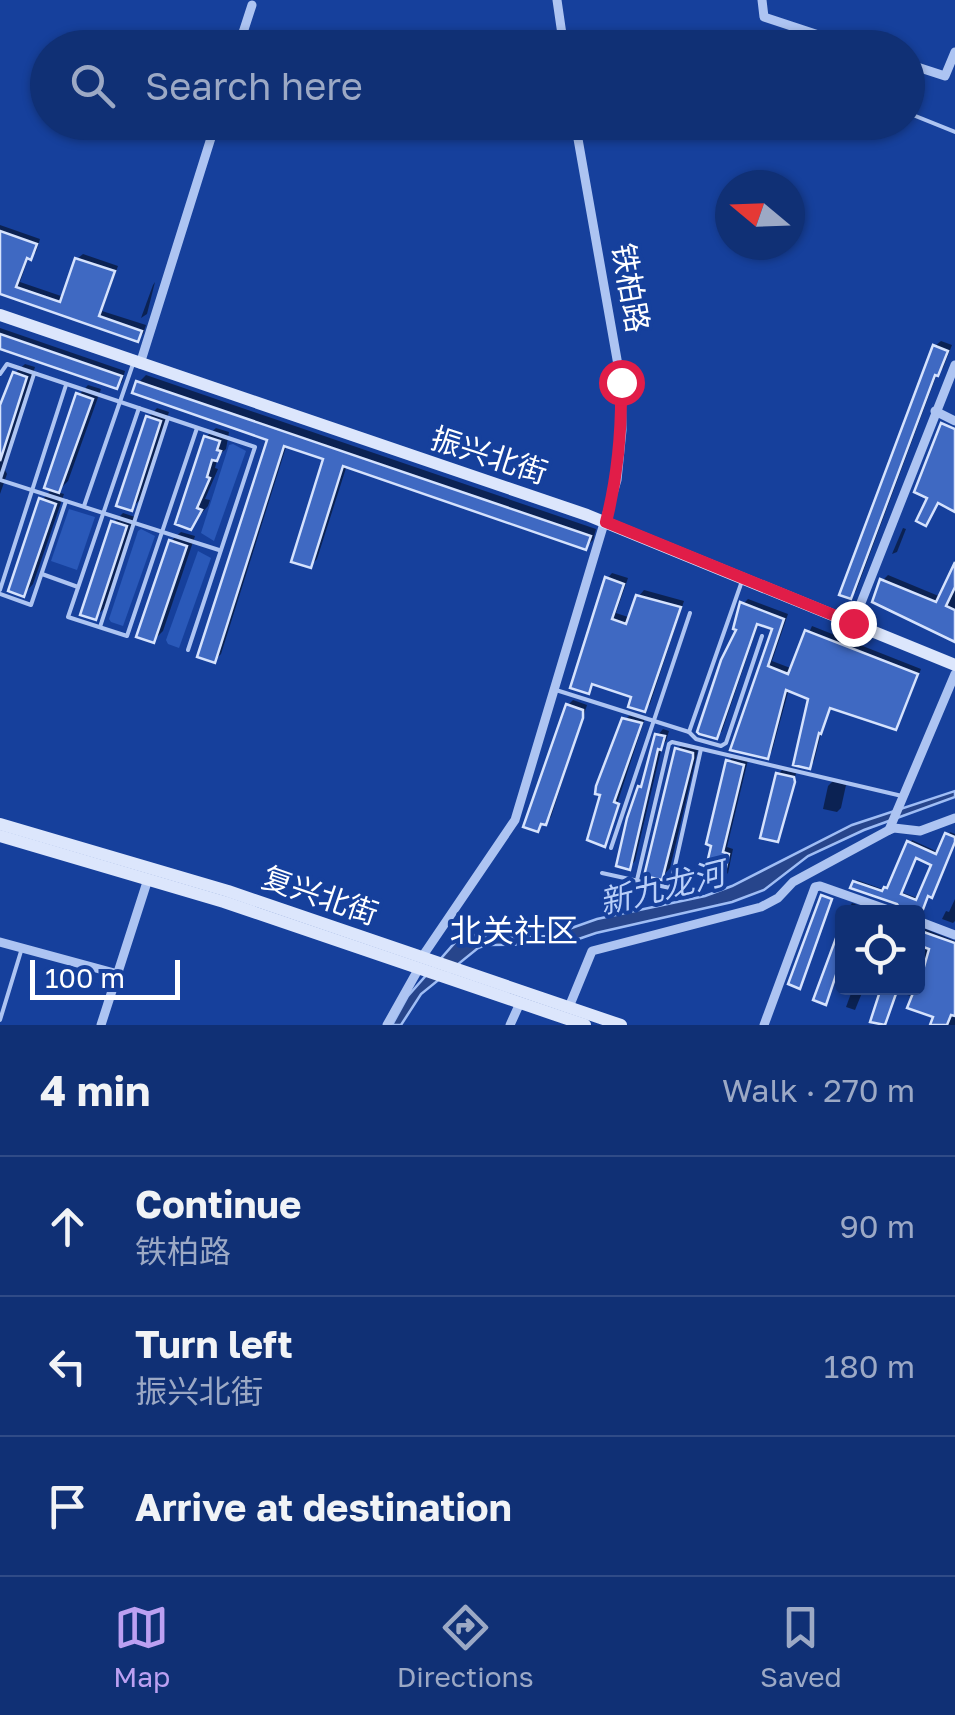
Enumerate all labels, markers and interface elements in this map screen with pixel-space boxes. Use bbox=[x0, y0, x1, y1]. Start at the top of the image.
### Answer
search box bbox=[30, 30, 925, 140]
icon: search bbox=[65, 58, 120, 113]
text: Search here bbox=[145, 63, 363, 108]
north arrow bbox=[715, 170, 805, 260]
street label: 铁柏路 bbox=[605, 240, 657, 335]
route start bbox=[599, 360, 645, 406]
street label: 振兴北街 bbox=[427, 419, 552, 491]
route end bbox=[831, 601, 877, 647]
water label: 新九龙河 bbox=[595, 852, 734, 921]
street label: 复兴北街 bbox=[258, 859, 383, 932]
map controls bbox=[835, 905, 925, 995]
button: locate bbox=[835, 905, 925, 995]
district label: 北关社区 bbox=[450, 911, 578, 949]
scale bar bbox=[30, 955, 180, 1000]
text: 100 m bbox=[45, 961, 125, 994]
text: 4 min bbox=[40, 1065, 150, 1115]
text: Walk · 270 m bbox=[722, 1071, 915, 1109]
text: Continue bbox=[135, 1181, 301, 1226]
icon: ahead bbox=[40, 1199, 95, 1254]
text: 90 m bbox=[839, 1207, 915, 1245]
text: 铁柏路 bbox=[135, 1232, 231, 1270]
text: Turn left bbox=[135, 1321, 293, 1366]
icon: left bbox=[40, 1339, 95, 1394]
text: 180 m bbox=[824, 1347, 915, 1385]
text: 振兴北街 bbox=[135, 1372, 263, 1410]
icon: arrive bbox=[40, 1479, 95, 1534]
text: Arrive at destination bbox=[135, 1484, 512, 1529]
tab: Map bbox=[113, 1600, 170, 1693]
tab: Directions bbox=[397, 1600, 534, 1693]
tab: Saved bbox=[760, 1600, 842, 1693]

